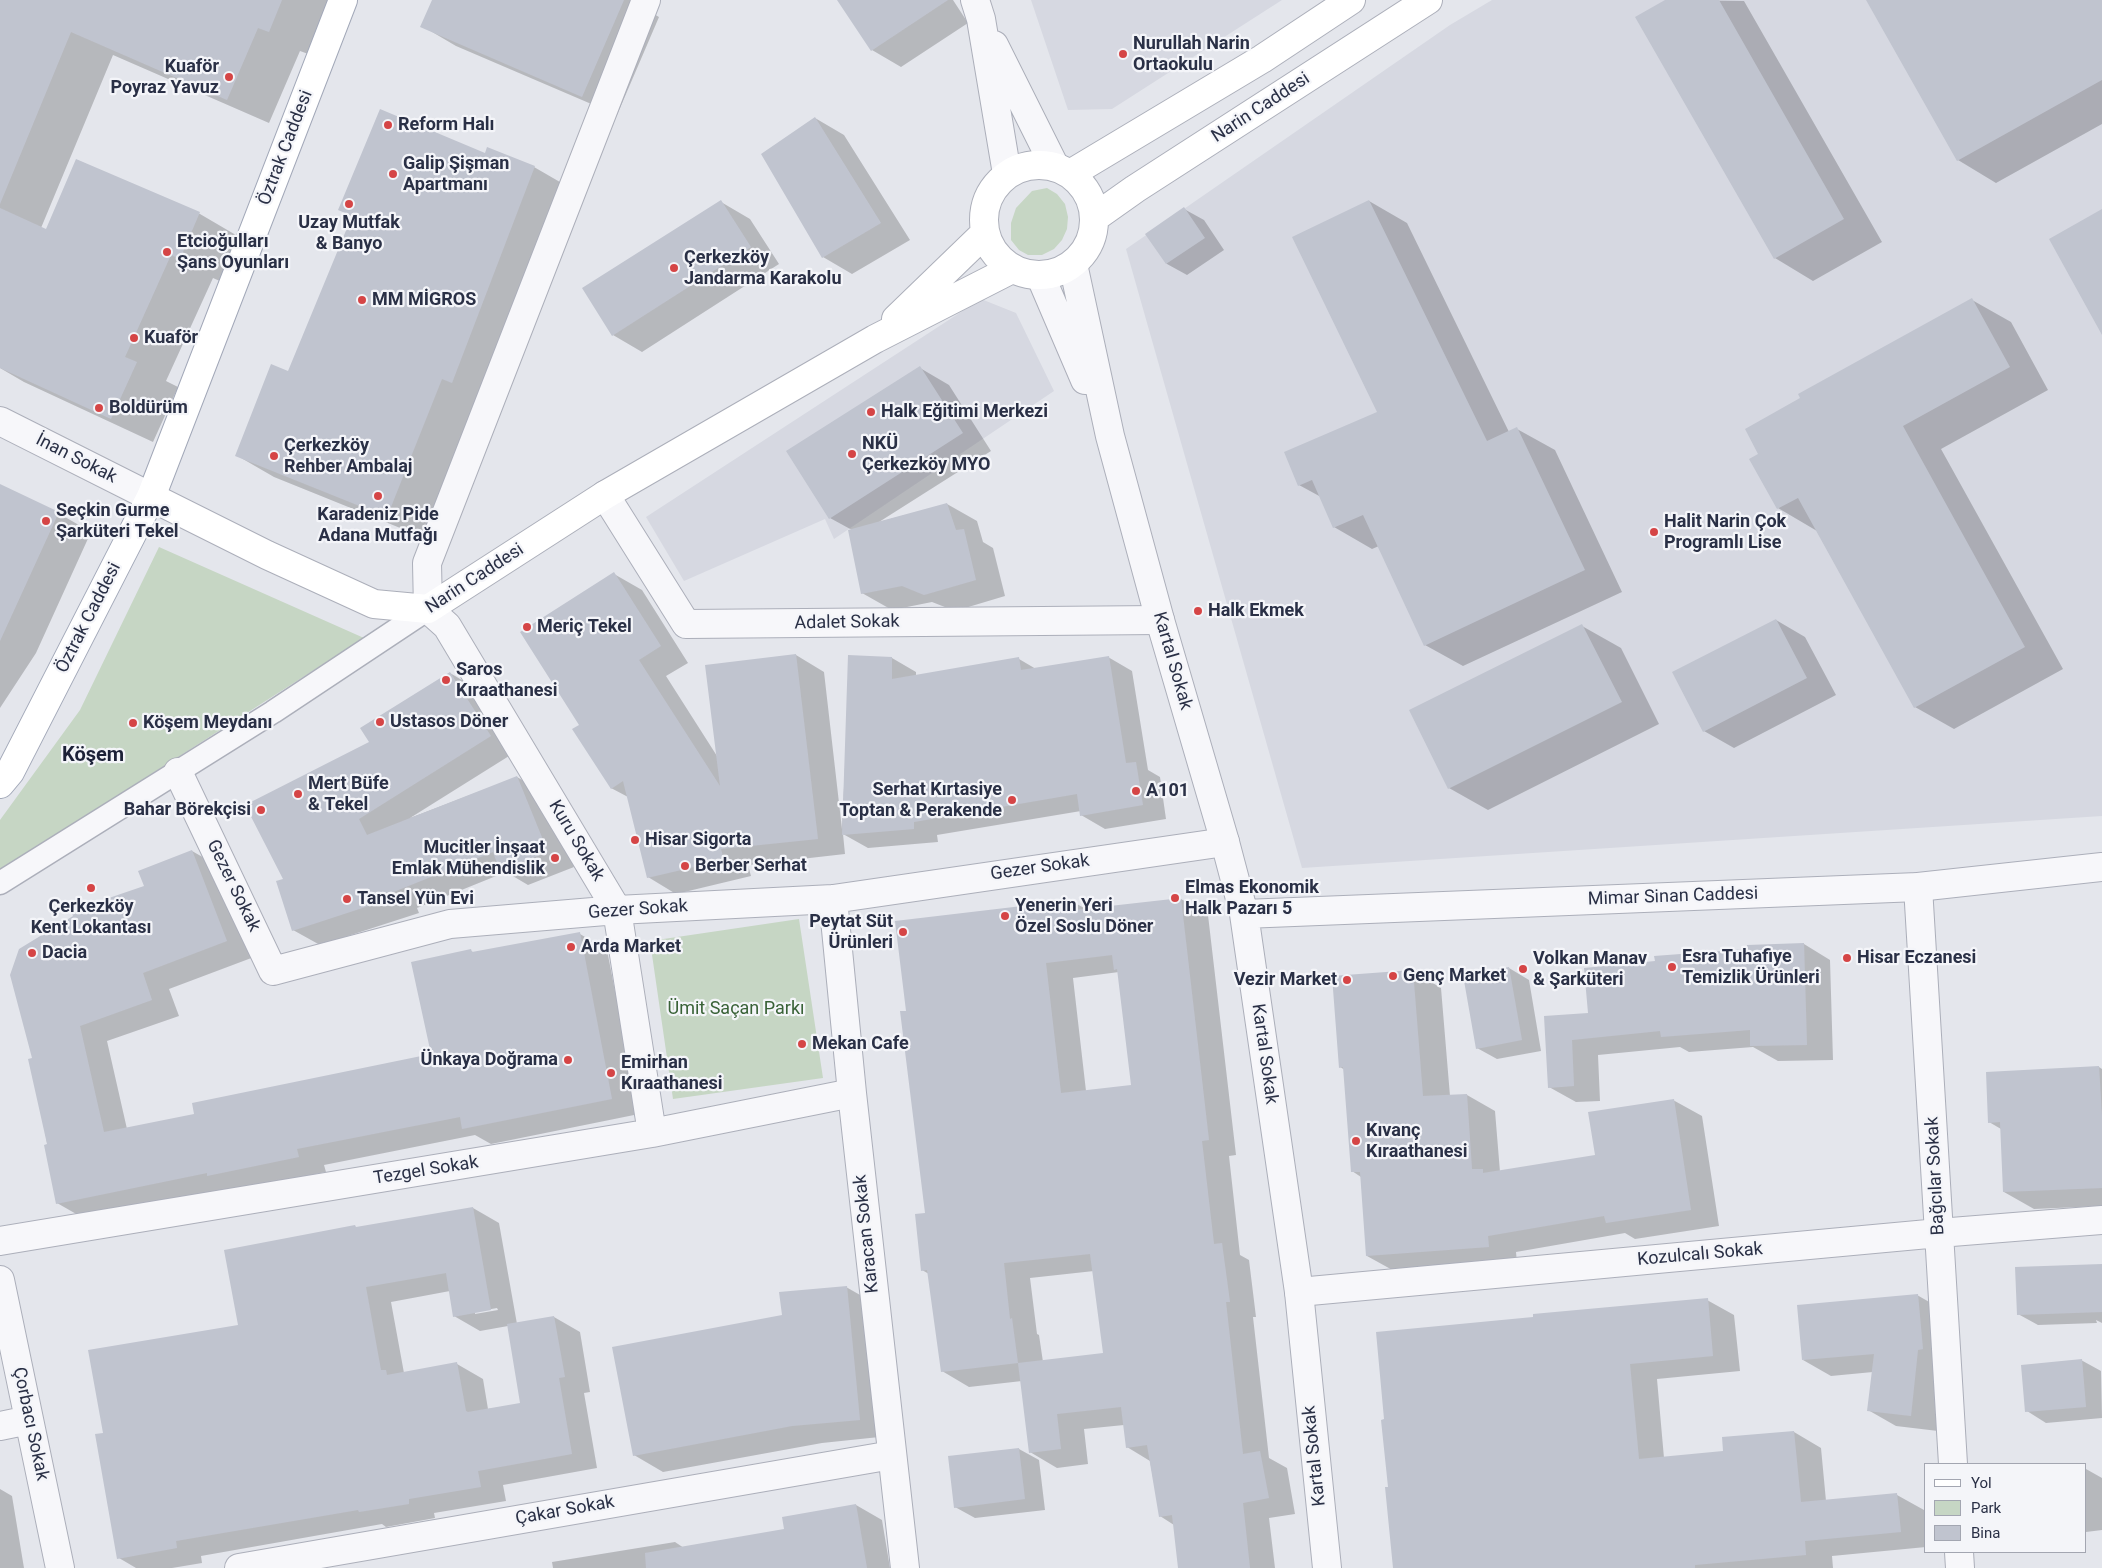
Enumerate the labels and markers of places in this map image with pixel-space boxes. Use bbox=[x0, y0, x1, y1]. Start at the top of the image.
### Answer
place label: Nurullah Narin Ortaokulu bbox=[1133, 33, 1250, 76]
marker: Nurullah Narin Ortaokulu bbox=[1117, 48, 1129, 60]
place label: Kuaför Poyraz Yavuz bbox=[110, 56, 219, 98]
marker: Kuaför Poyraz Yavuz bbox=[223, 71, 235, 83]
place label: Reform Halı bbox=[398, 114, 495, 136]
marker: Reform Halı bbox=[382, 119, 394, 131]
place label: Galip Şişman Apartmanı bbox=[403, 153, 509, 195]
marker: Galip Şişman Apartmanı bbox=[387, 168, 399, 180]
marker: Uzay Mutfak & Banyo bbox=[343, 198, 355, 210]
place label: Uzay Mutfak & Banyo bbox=[298, 212, 400, 254]
place label: Etcioğulları Şans Oyunları bbox=[177, 231, 289, 274]
marker: Etcioğulları Şans Oyunları bbox=[161, 246, 173, 258]
place label: Çerkezköy Jandarma Karakolu bbox=[684, 247, 841, 290]
marker: Çerkezköy Jandarma Karakolu bbox=[668, 262, 680, 274]
place label: MM MİGROS bbox=[372, 289, 476, 311]
marker: MM MİGROS bbox=[356, 294, 368, 306]
place label: Kuaför bbox=[144, 327, 198, 349]
marker: Kuaför bbox=[128, 332, 140, 344]
place label: Boldürüm bbox=[109, 397, 188, 419]
place label: Halk Eğitimi Merkezi bbox=[881, 401, 1048, 423]
marker: Boldürüm bbox=[93, 402, 105, 414]
marker: Halk Eğitimi Merkezi bbox=[865, 406, 877, 418]
place label: NKÜ Çerkezköy MYO bbox=[862, 433, 990, 476]
place label: Çerkezköy Rehber Ambalaj bbox=[284, 435, 412, 478]
marker: NKÜ Çerkezköy MYO bbox=[846, 448, 858, 460]
marker: Çerkezköy Rehber Ambalaj bbox=[268, 450, 280, 462]
marker: Karadeniz Pide Adana Mutfağı bbox=[372, 490, 384, 502]
place label: Seçkin Gurme Şarküteri Tekel bbox=[56, 500, 179, 542]
place label: Karadeniz Pide Adana Mutfağı bbox=[317, 504, 439, 546]
place label: Halit Narin Çok Programlı Lise bbox=[1664, 511, 1786, 554]
marker: Seçkin Gurme Şarküteri Tekel bbox=[40, 515, 52, 527]
marker: Halit Narin Çok Programlı Lise bbox=[1648, 526, 1660, 538]
place label: Halk Ekmek bbox=[1208, 600, 1304, 622]
marker: Halk Ekmek bbox=[1192, 605, 1204, 617]
place label: Meriç Tekel bbox=[537, 616, 632, 638]
marker: Meriç Tekel bbox=[521, 621, 533, 633]
place label: Saros Kıraathanesi bbox=[456, 659, 558, 702]
marker: Saros Kıraathanesi bbox=[440, 674, 452, 686]
place label: Ustasos Döner bbox=[390, 711, 508, 733]
place label: Köşem Meydanı bbox=[143, 712, 272, 734]
marker: Ustasos Döner bbox=[374, 716, 386, 728]
marker: Köşem Meydanı bbox=[127, 717, 139, 729]
place label: Mert Büfe & Tekel bbox=[308, 773, 389, 816]
place label: Serhat Kırtasiye Toptan & Perakende bbox=[839, 779, 1002, 822]
place label: A101 bbox=[1146, 780, 1189, 802]
marker: A101 bbox=[1130, 785, 1142, 797]
marker: Mert Büfe & Tekel bbox=[292, 788, 304, 800]
marker: Serhat Kırtasiye Toptan & Perakende bbox=[1006, 794, 1018, 806]
place label: Bahar Börekçisi bbox=[124, 799, 251, 821]
marker: Bahar Börekçisi bbox=[255, 804, 267, 816]
place label: Hisar Sigorta bbox=[645, 829, 751, 851]
marker: Hisar Sigorta bbox=[629, 834, 641, 846]
place label: Mucitler İnşaat Emlak Mühendislik bbox=[392, 837, 545, 880]
marker: Mucitler İnşaat Emlak Mühendislik bbox=[549, 852, 561, 864]
place label: Berber Serhat bbox=[695, 855, 807, 877]
marker: Berber Serhat bbox=[679, 860, 691, 872]
place label: Elmas Ekonomik Halk Pazarı 5 bbox=[1185, 877, 1319, 920]
marker: Çerkezköy Kent Lokantası bbox=[85, 882, 97, 894]
place label: Tansel Yün Evi bbox=[357, 888, 474, 910]
marker: Elmas Ekonomik Halk Pazarı 5 bbox=[1169, 892, 1181, 904]
marker: Tansel Yün Evi bbox=[341, 893, 353, 905]
place label: Yenerin Yeri Özel Soslu Döner bbox=[1015, 895, 1153, 938]
place label: Çerkezköy Kent Lokantası bbox=[31, 896, 151, 939]
marker: Yenerin Yeri Özel Soslu Döner bbox=[999, 910, 1011, 922]
place label: Peytat Süt Ürünleri bbox=[809, 911, 893, 954]
marker: Peytat Süt Ürünleri bbox=[897, 926, 909, 938]
place label: Arda Market bbox=[581, 936, 681, 958]
marker: Arda Market bbox=[565, 941, 577, 953]
place label: Dacia bbox=[42, 942, 87, 964]
place label: Esra Tuhafiye Temizlik Ürünleri bbox=[1682, 946, 1820, 989]
marker: Dacia bbox=[26, 947, 38, 959]
place label: Hisar Eczanesi bbox=[1857, 947, 1976, 969]
place label: Volkan Manav & Şarküteri bbox=[1533, 948, 1647, 991]
marker: Hisar Eczanesi bbox=[1841, 952, 1853, 964]
marker: Esra Tuhafiye Temizlik Ürünleri bbox=[1666, 961, 1678, 973]
marker: Volkan Manav & Şarküteri bbox=[1517, 963, 1529, 975]
place label: Genç Market bbox=[1403, 965, 1506, 987]
place label: Vezir Market bbox=[1234, 969, 1337, 991]
marker: Genç Market bbox=[1387, 970, 1399, 982]
marker: Vezir Market bbox=[1341, 974, 1353, 986]
place label: Mekan Cafe bbox=[812, 1033, 909, 1055]
marker: Mekan Cafe bbox=[796, 1038, 808, 1050]
place label: Ünkaya Doğrama bbox=[421, 1049, 558, 1071]
place label: Emirhan Kıraathanesi bbox=[621, 1052, 723, 1094]
marker: Ünkaya Doğrama bbox=[562, 1054, 574, 1066]
marker: Emirhan Kıraathanesi bbox=[605, 1067, 617, 1079]
place label: Kıvanç Kıraathanesi bbox=[1366, 1120, 1468, 1162]
marker: Kıvanç Kıraathanesi bbox=[1350, 1135, 1362, 1147]

